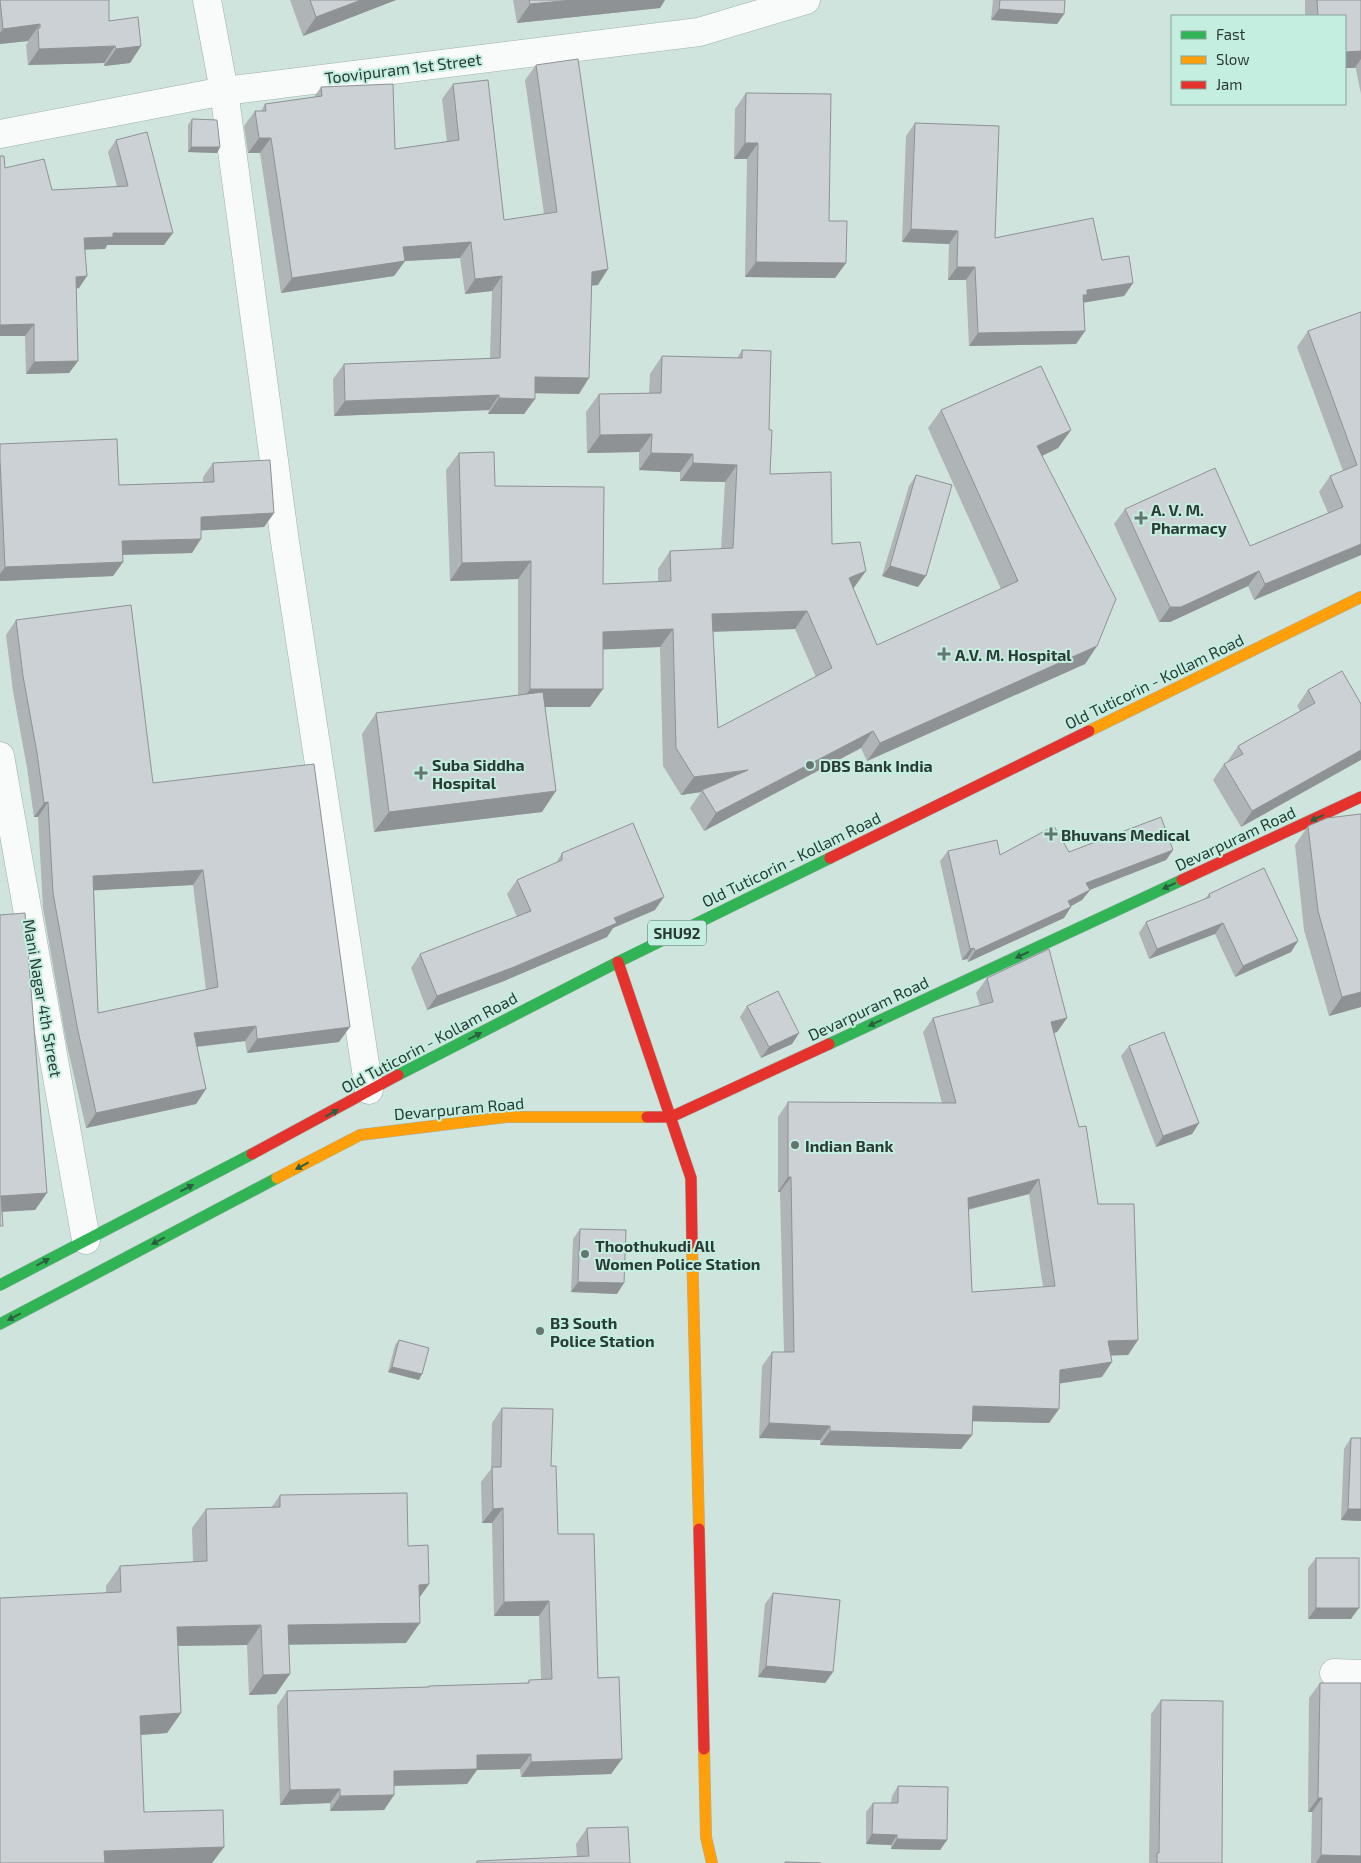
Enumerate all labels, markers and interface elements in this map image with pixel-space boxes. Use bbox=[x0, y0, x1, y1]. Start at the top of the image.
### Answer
legend bbox=[1171, 15, 1346, 105]
text: Fast bbox=[1216, 25, 1246, 43]
street label: Toovipuram 1st Street bbox=[324, 49, 482, 87]
text: Slow bbox=[1216, 50, 1250, 68]
text: Jam bbox=[1216, 75, 1242, 93]
place label: A. V. M. Pharmacy bbox=[1151, 500, 1227, 538]
marker: A. V. M. Pharmacy bbox=[1135, 512, 1147, 524]
street label: Old Tuticorin - Kollam Road bbox=[1061, 629, 1247, 733]
place label: A.V. M. Hospital bbox=[955, 645, 1072, 664]
marker: A.V. M. Hospital bbox=[937, 647, 951, 661]
place label: Suba Siddha Hospital bbox=[432, 755, 525, 792]
place label: DBS Bank India bbox=[820, 756, 933, 775]
marker: DBS Bank India bbox=[804, 759, 816, 771]
marker: Suba Siddha Hospital bbox=[414, 766, 428, 780]
street label: Devarpuram Road bbox=[1172, 802, 1298, 874]
street label: Old Tuticorin - Kollam Road bbox=[698, 807, 884, 911]
one-way arrow bbox=[1310, 814, 1324, 822]
place label: Bhuvans Medical bbox=[1061, 825, 1191, 844]
marker: Bhuvans Medical bbox=[1045, 828, 1057, 840]
one-way arrow bbox=[1162, 883, 1176, 891]
street label: Mani Nagar 4th Street bbox=[20, 917, 66, 1079]
road number: SHU92 bbox=[648, 920, 706, 946]
one-way arrow bbox=[1015, 951, 1029, 959]
street label: Devarpuram Road bbox=[805, 972, 931, 1044]
street label: Old Tuticorin - Kollam Road bbox=[338, 987, 520, 1097]
one-way arrow bbox=[867, 1019, 882, 1027]
one-way arrow bbox=[468, 1032, 482, 1040]
street label: Devarpuram Road bbox=[393, 1093, 525, 1123]
one-way arrow bbox=[325, 1108, 338, 1117]
place label: Indian Bank bbox=[805, 1136, 893, 1155]
marker: Indian Bank bbox=[789, 1139, 801, 1151]
one-way arrow bbox=[295, 1161, 309, 1170]
one-way arrow bbox=[180, 1184, 195, 1192]
place label: Thoothukudi All Women Police Station bbox=[595, 1236, 761, 1273]
one-way arrow bbox=[151, 1237, 165, 1245]
marker: Thoothukudi All Women Police Station bbox=[579, 1248, 591, 1260]
one-way arrow bbox=[36, 1258, 50, 1266]
one-way arrow bbox=[7, 1313, 21, 1321]
place label: B3 South Police Station bbox=[550, 1313, 655, 1350]
marker: B3 South Police Station bbox=[534, 1325, 546, 1337]

